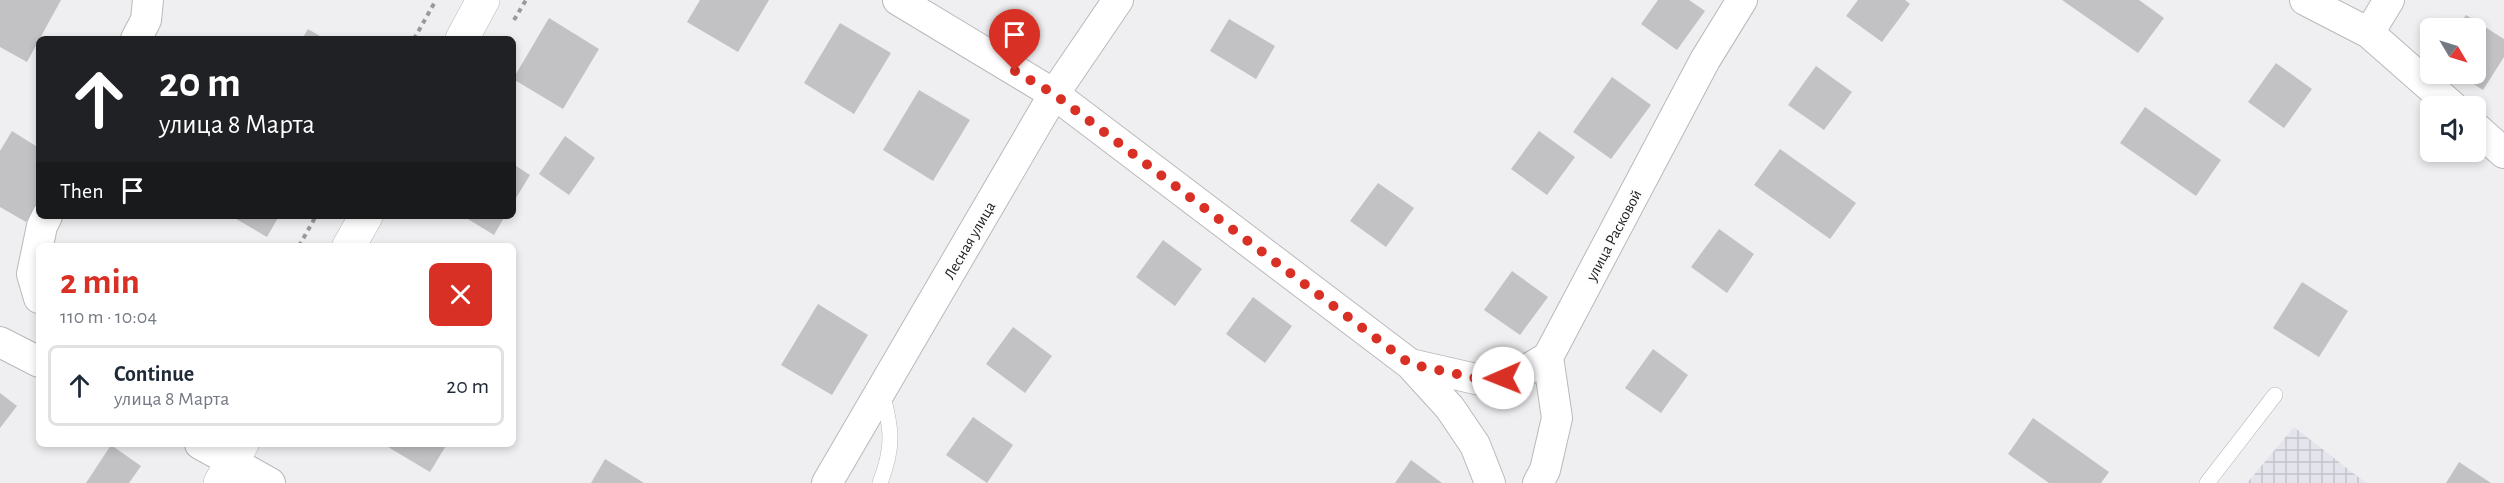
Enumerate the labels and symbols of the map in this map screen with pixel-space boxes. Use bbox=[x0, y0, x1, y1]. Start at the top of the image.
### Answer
pin bbox=[989, 9, 1040, 71]
north arrow bbox=[2420, 18, 2486, 84]
street label: улица Расковой bbox=[1583, 187, 1645, 285]
street label: Лесная улица bbox=[941, 199, 999, 283]
position arrow bbox=[1471, 346, 1535, 410]

